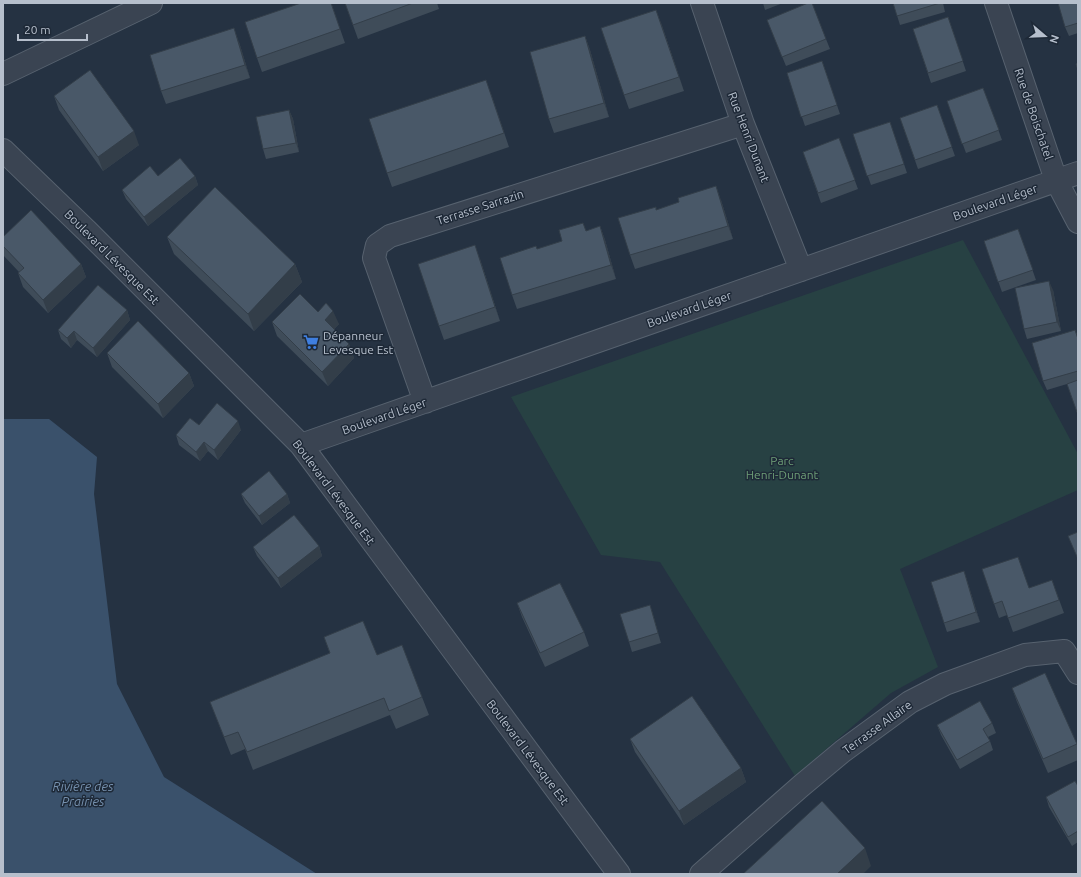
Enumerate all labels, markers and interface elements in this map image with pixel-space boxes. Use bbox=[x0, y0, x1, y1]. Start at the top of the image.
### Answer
scale bar bbox=[18, 16, 87, 42]
north arrow bbox=[1025, 16, 1065, 56]
text: 20 m bbox=[24, 23, 51, 36]
text: N bbox=[1047, 33, 1061, 45]
street label: Rue de Boischatel bbox=[1012, 67, 1056, 161]
street label: Rue Henri Dunant bbox=[726, 90, 772, 184]
street label: Boulevard Léger bbox=[951, 181, 1039, 223]
street label: Terrasse Sarrazin bbox=[435, 187, 525, 227]
street label: Boulevard Lévesque Est bbox=[62, 207, 162, 307]
street label: Boulevard Léger bbox=[645, 288, 733, 330]
place label: Dépanneur Levesque Est bbox=[323, 329, 394, 356]
supermarket icon: Dépanneur Levesque Est bbox=[302, 333, 320, 351]
street label: Boulevard Léger bbox=[340, 395, 428, 437]
street label: Boulevard Lévesque Est bbox=[290, 437, 378, 547]
park label: Parc Henri-Dunant bbox=[746, 454, 819, 481]
street label: Boulevard Lévesque Est bbox=[484, 697, 572, 807]
street label: Terrasse Allaire bbox=[840, 698, 914, 756]
water label: Rivière des Prairies bbox=[53, 779, 114, 808]

